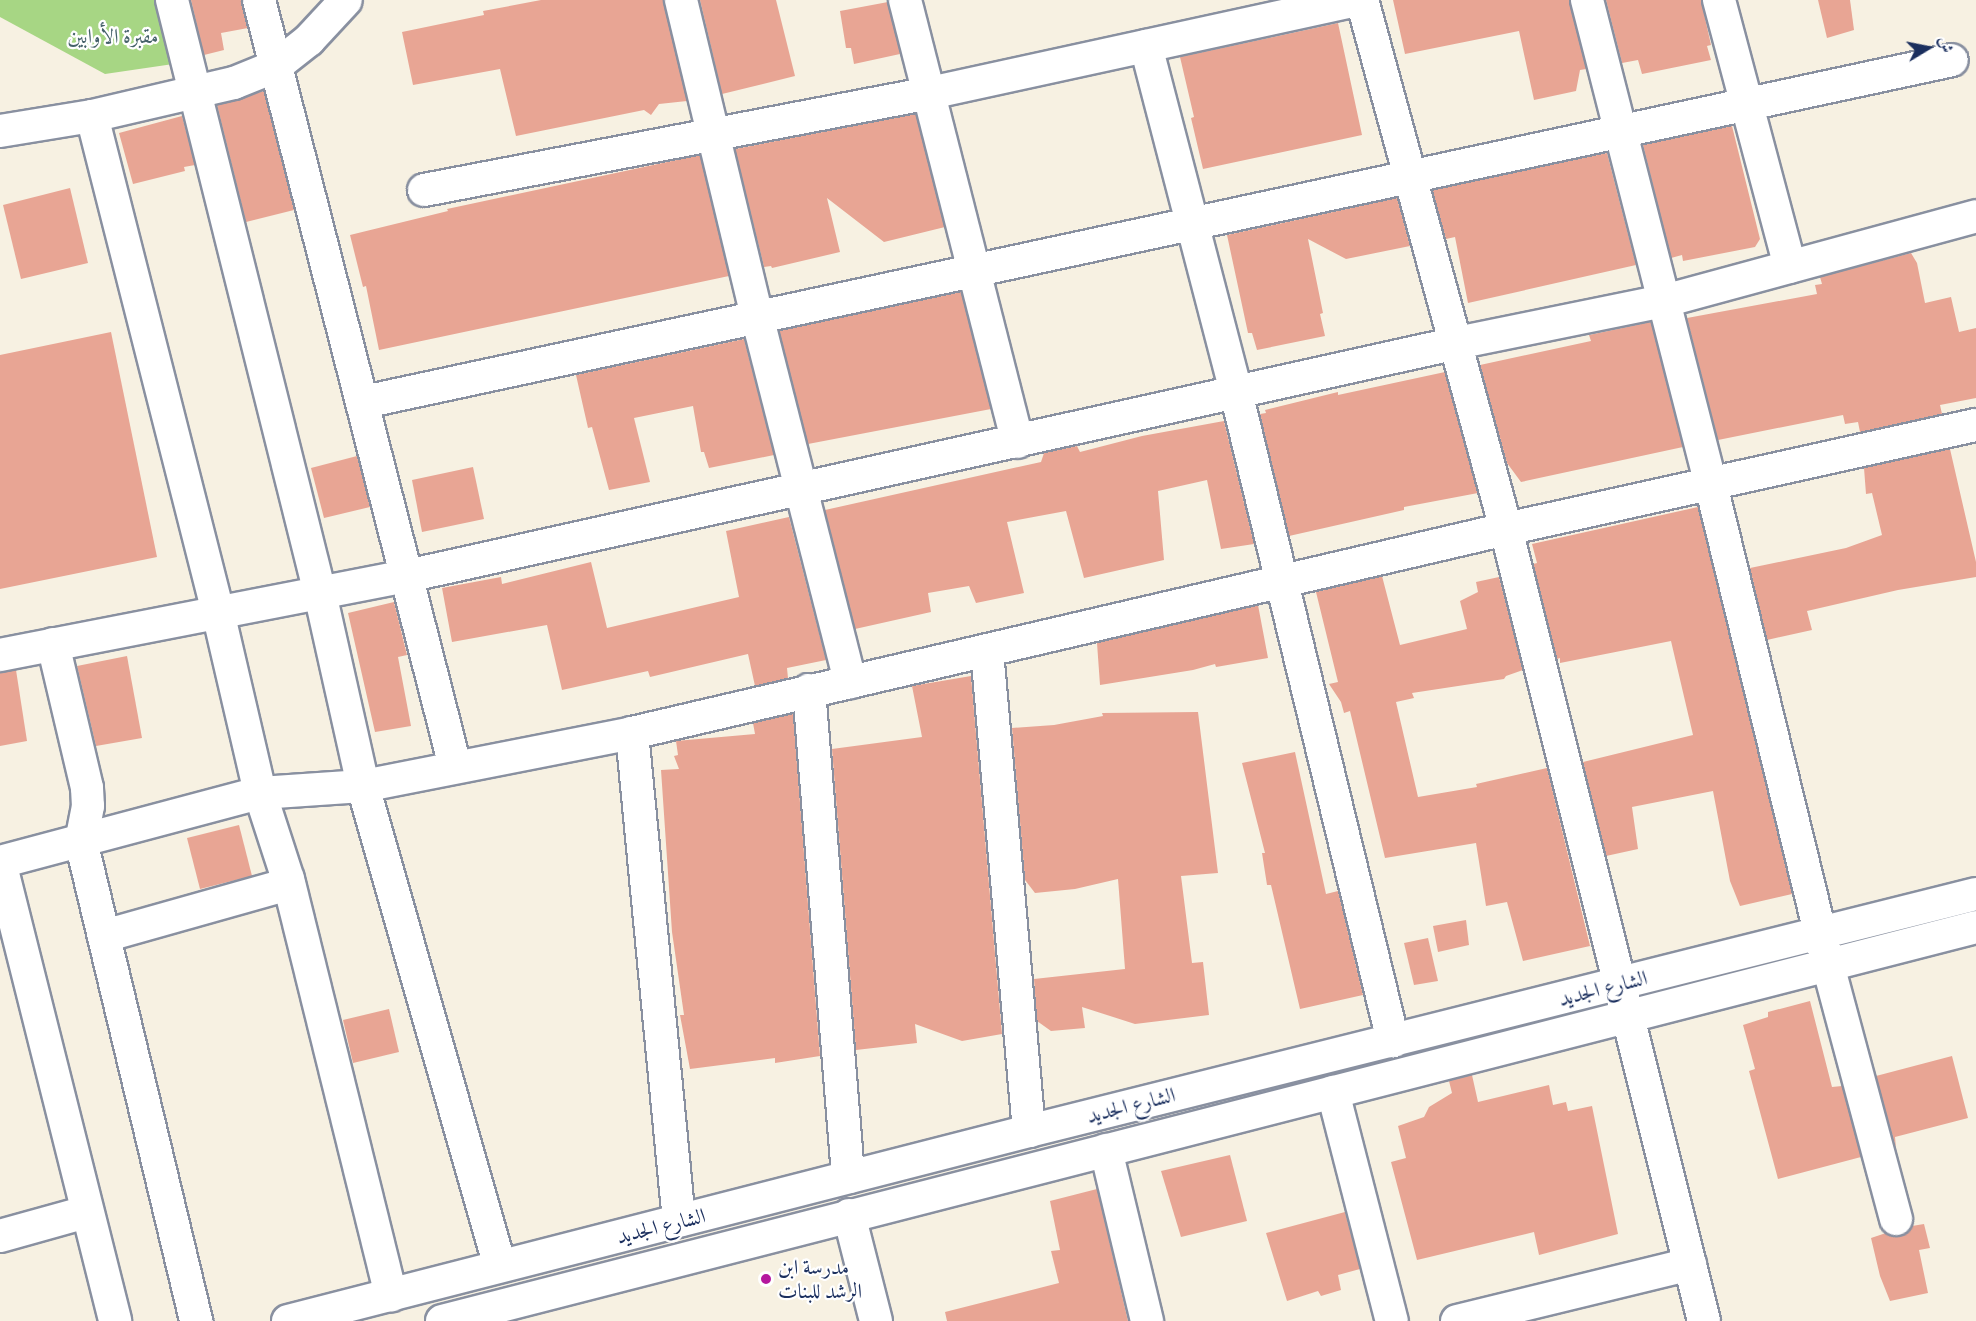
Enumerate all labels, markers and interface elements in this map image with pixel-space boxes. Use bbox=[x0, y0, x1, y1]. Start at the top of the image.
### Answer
north arrow bbox=[1898, 18, 1958, 78]
park label: مقبرة الأوابين bbox=[68, 23, 158, 49]
text: ش bbox=[1935, 35, 1957, 54]
street label: الشارع الجديد bbox=[1556, 965, 1650, 1011]
street label: الشارع الجديد bbox=[1084, 1082, 1178, 1128]
street label: الشارع الجديد bbox=[614, 1203, 708, 1249]
place label: مدرسة ابن الرشد للبنات bbox=[778, 1254, 862, 1304]
marker: مدرسة ابن الرشد للبنات bbox=[759, 1272, 773, 1286]

